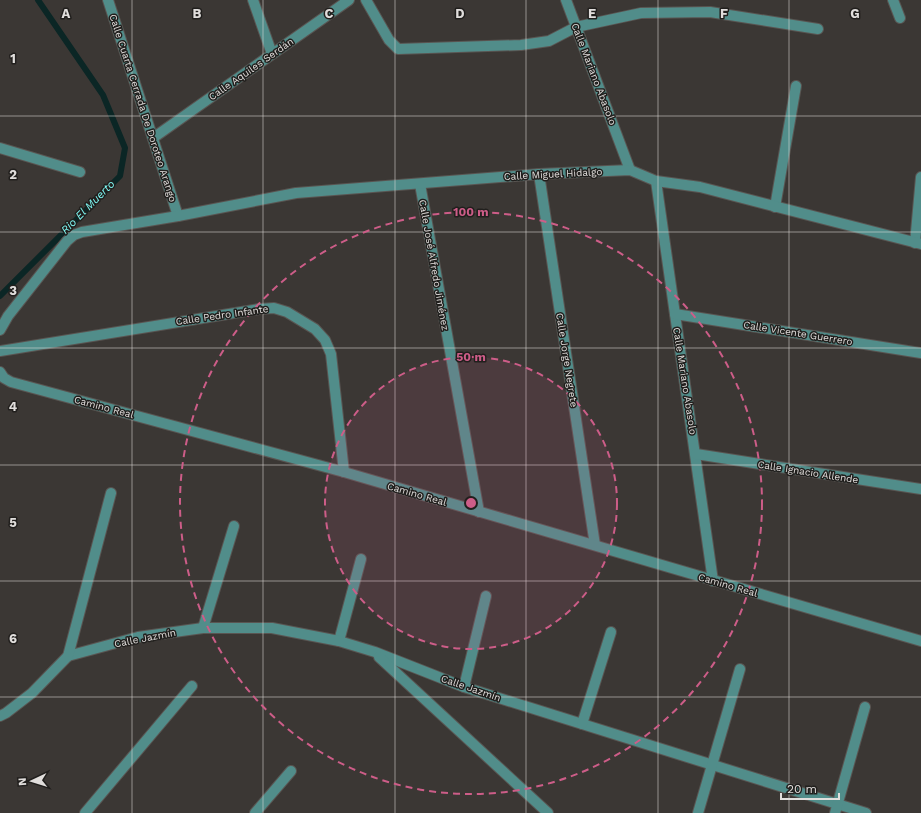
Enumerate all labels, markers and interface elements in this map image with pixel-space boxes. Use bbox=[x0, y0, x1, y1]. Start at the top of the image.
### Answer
text: A bbox=[62, 6, 71, 21]
text: B bbox=[193, 6, 202, 21]
text: C bbox=[325, 6, 334, 21]
text: D bbox=[455, 6, 465, 21]
text: E bbox=[588, 6, 596, 21]
text: F bbox=[720, 6, 728, 21]
text: G bbox=[850, 6, 860, 21]
street label: Calle Cuarta Cerrada De Doroteo Arango bbox=[107, 13, 179, 203]
street label: Calle Mariano Abasolo bbox=[569, 21, 619, 127]
street label: Calle Aquiles Serdán bbox=[207, 36, 295, 102]
text: 1 bbox=[10, 51, 16, 66]
street label: Calle Miguel Hidalgo bbox=[503, 166, 603, 182]
text: 2 bbox=[9, 167, 17, 182]
water label: Rio El Muerto bbox=[58, 177, 118, 237]
street label: Calle José Alfredo Jiménez bbox=[417, 199, 451, 331]
text: 100 m bbox=[453, 205, 489, 219]
text: 3 bbox=[9, 283, 17, 298]
street label: Calle Pedro Infante bbox=[175, 303, 269, 327]
street label: Calle Jorge Negrete bbox=[554, 312, 580, 408]
street label: Calle Vicente Guerrero bbox=[743, 319, 853, 347]
street label: Calle Mariano Abasolo bbox=[671, 327, 699, 435]
text: 50 m bbox=[456, 350, 486, 364]
street label: Camino Real bbox=[73, 394, 135, 420]
text: 4 bbox=[9, 399, 18, 414]
street label: Calle Ignacio Allende bbox=[757, 459, 859, 485]
street label: Camino Real bbox=[386, 480, 448, 508]
centre of rings bbox=[464, 496, 478, 510]
text: 5 bbox=[9, 515, 17, 530]
street label: Camino Real bbox=[697, 571, 759, 599]
street label: Calle Jazmín bbox=[113, 627, 177, 649]
text: 6 bbox=[9, 631, 17, 646]
street label: Calle Jazmín bbox=[440, 673, 502, 703]
north arrow bbox=[12, 761, 52, 801]
scale bar bbox=[781, 775, 839, 801]
text: N bbox=[16, 777, 29, 786]
text: 20 m bbox=[787, 782, 817, 796]

